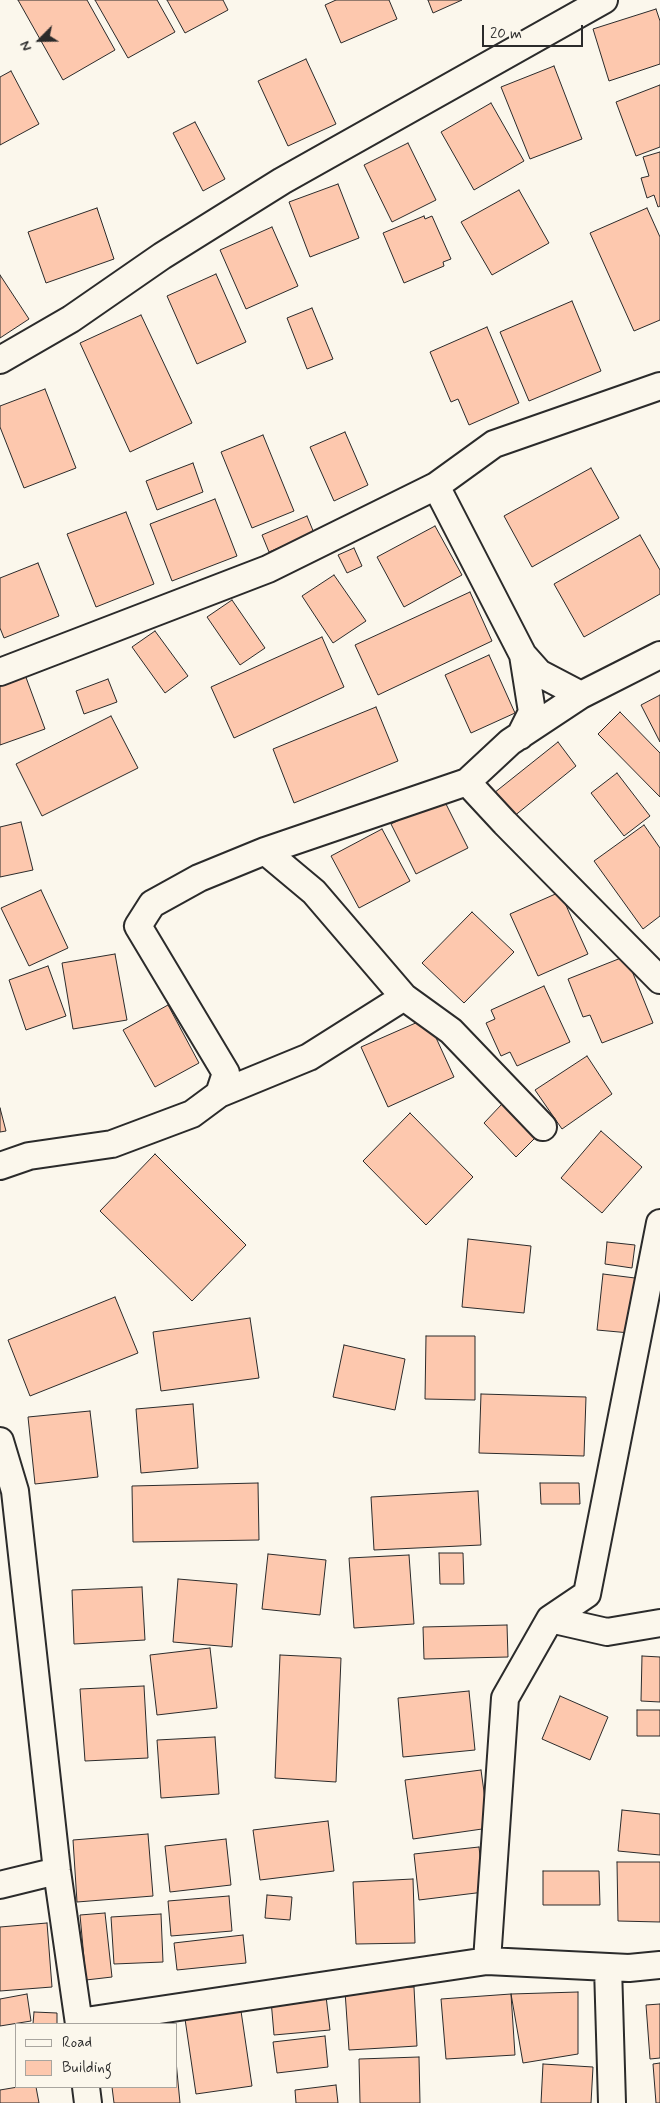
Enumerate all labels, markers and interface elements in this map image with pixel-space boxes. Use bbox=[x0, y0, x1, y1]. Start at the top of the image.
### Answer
north arrow bbox=[15, 15, 65, 65]
scale bar bbox=[485, 15, 586, 47]
text: 20 m bbox=[490, 24, 522, 44]
text: N bbox=[16, 38, 36, 54]
legend bbox=[15, 2023, 178, 2088]
text: Road bbox=[62, 2033, 92, 2053]
text: Building bbox=[62, 2058, 112, 2078]

